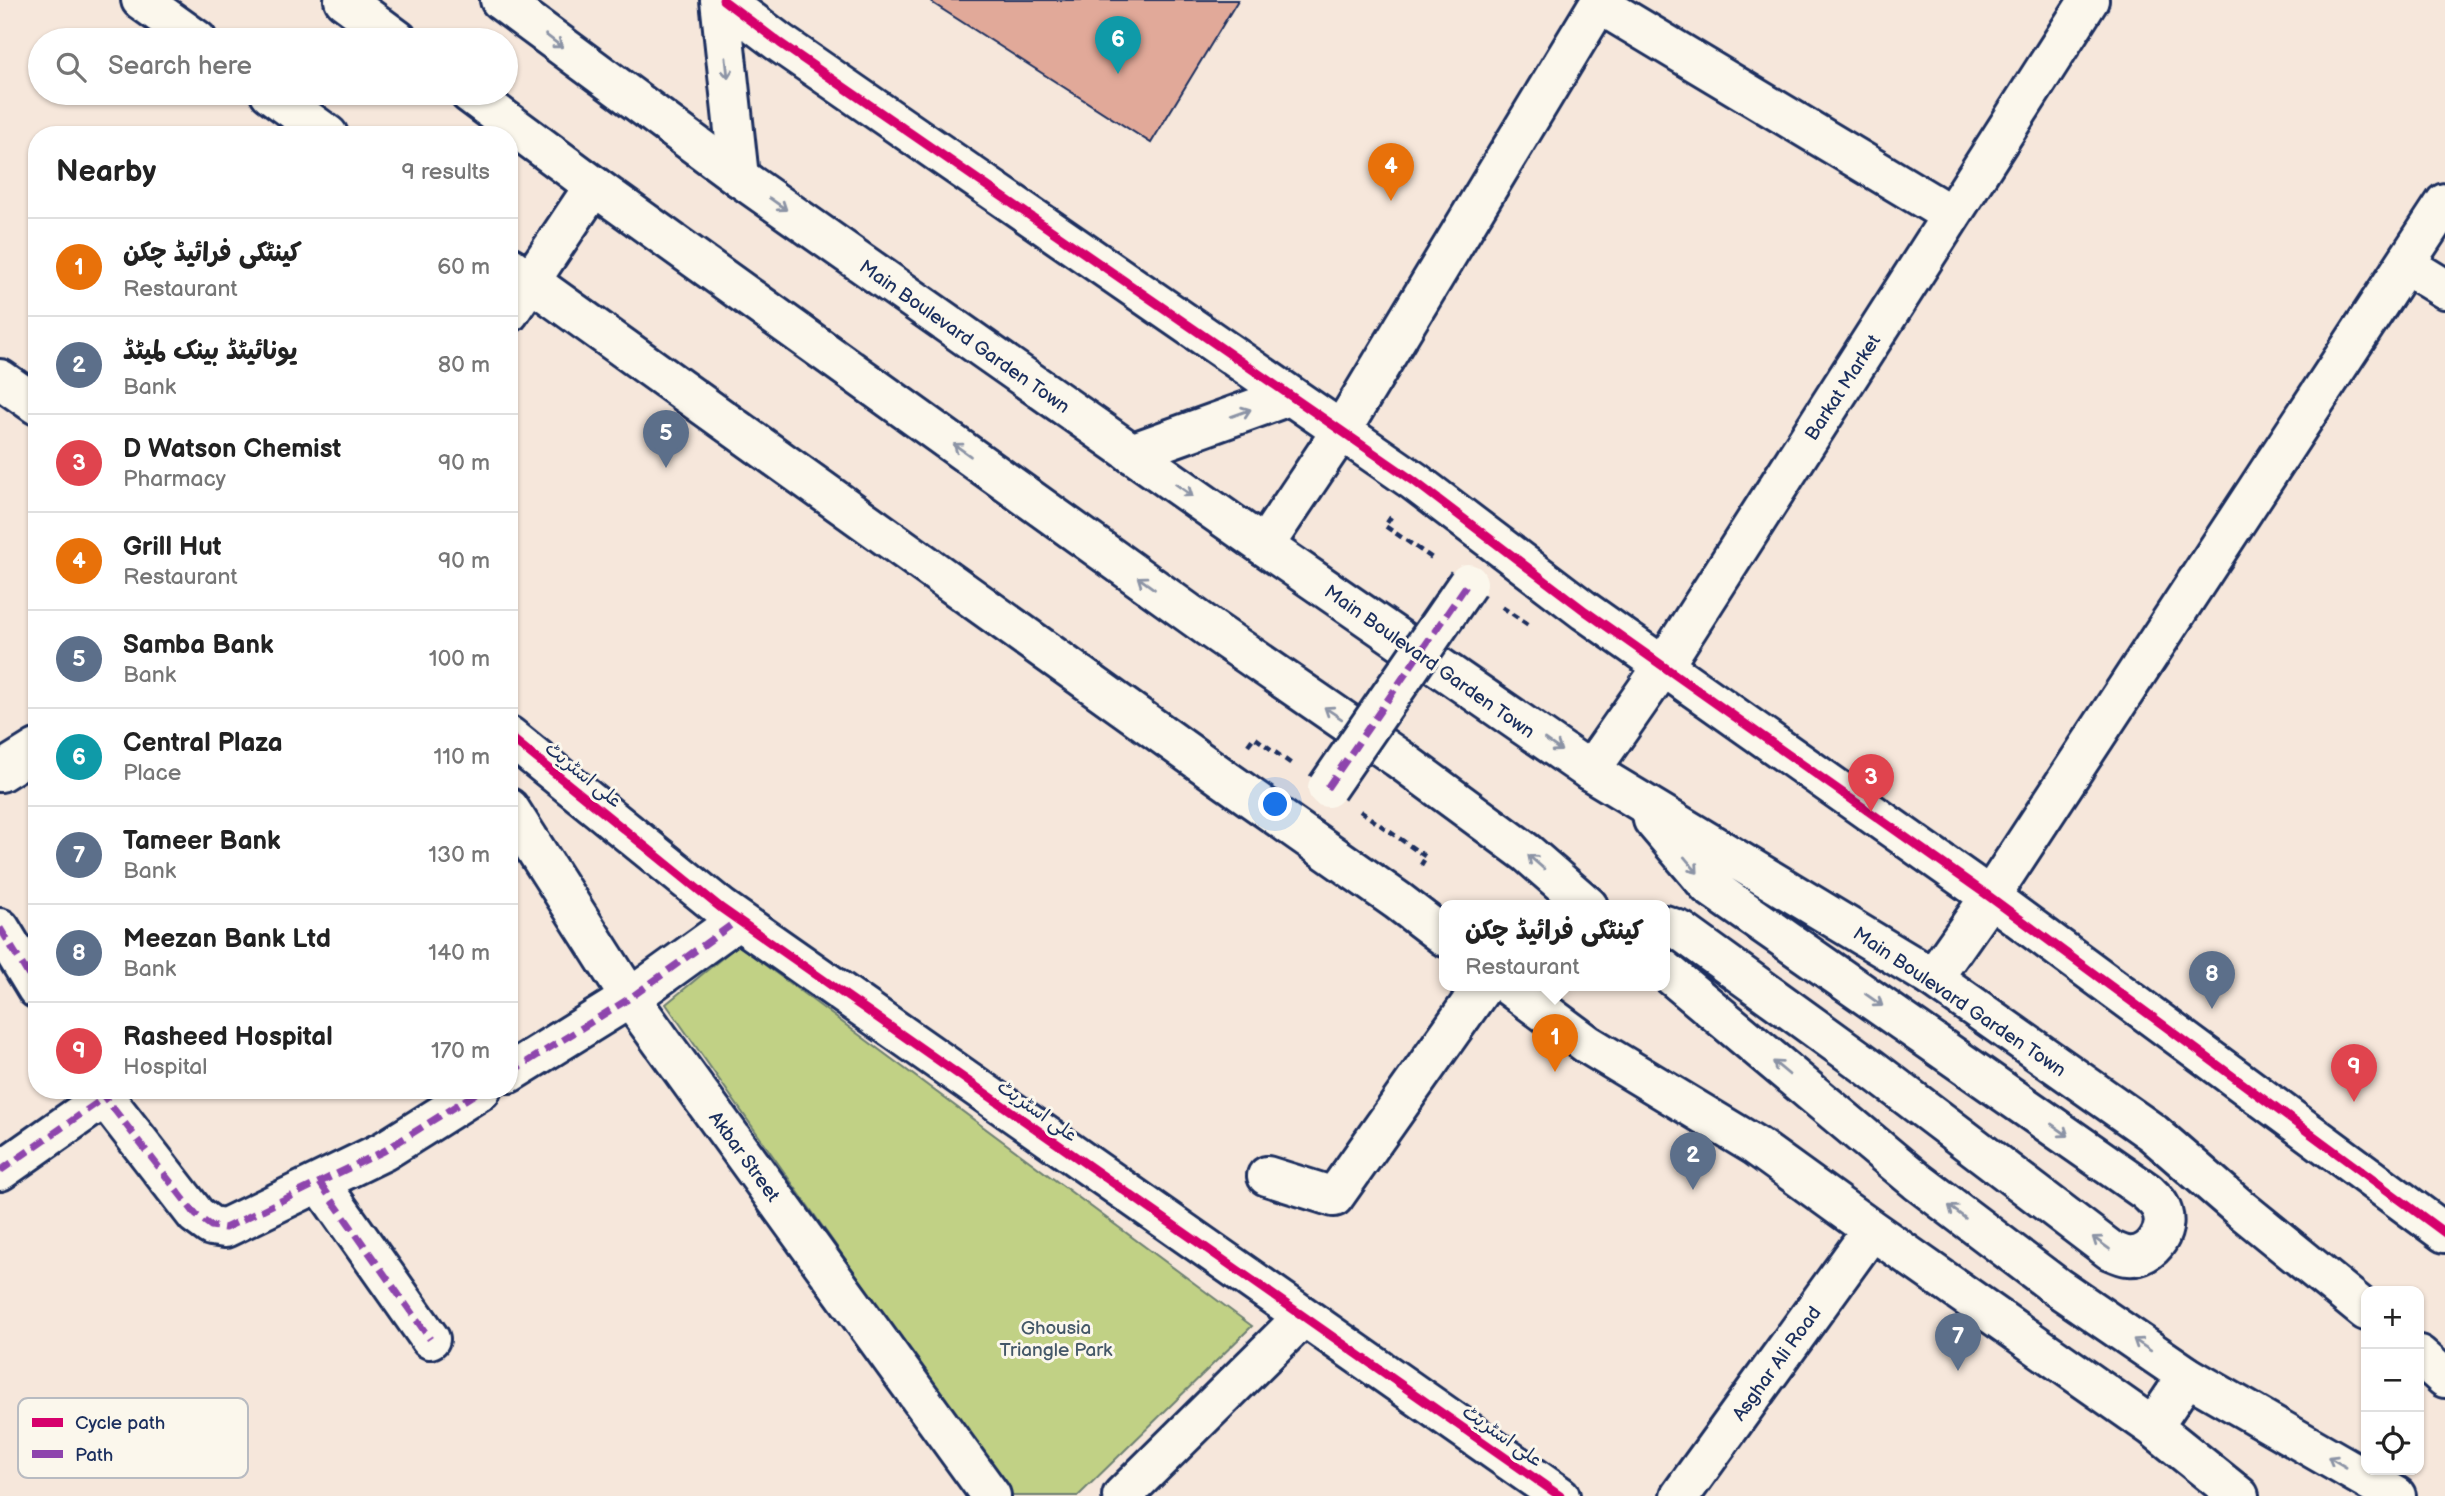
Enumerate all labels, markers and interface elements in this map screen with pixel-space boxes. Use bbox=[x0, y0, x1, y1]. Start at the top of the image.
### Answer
pin: 6 bbox=[1095, 16, 1141, 74]
search box bbox=[28, 28, 518, 105]
one-way arrow bbox=[545, 34, 563, 49]
icon: search bbox=[52, 48, 90, 86]
text: Search here bbox=[108, 51, 252, 82]
one-way arrow bbox=[721, 56, 734, 79]
pin: 4 bbox=[1368, 143, 1414, 201]
text: Nearby bbox=[56, 154, 156, 190]
text: 9 results bbox=[401, 158, 490, 186]
one-way arrow bbox=[768, 197, 787, 211]
text: کینٹکی فرائیڈ چکن bbox=[123, 238, 302, 269]
text: 1 bbox=[74, 253, 84, 281]
text: 60 m bbox=[437, 253, 490, 281]
street label: Main Boulevard Garden Town bbox=[855, 256, 1074, 419]
text: Restaurant bbox=[123, 275, 237, 303]
street label: Barkat Market bbox=[1801, 330, 1886, 445]
text: یونائیٹڈ بینک لمیٹڈ bbox=[123, 336, 298, 367]
text: 2 bbox=[72, 351, 86, 379]
text: 80 m bbox=[438, 351, 490, 379]
text: Bank bbox=[123, 373, 176, 401]
one-way arrow bbox=[1230, 406, 1252, 419]
pin: 5 bbox=[643, 410, 689, 468]
text: D Watson Chemist bbox=[123, 434, 341, 465]
one-way arrow bbox=[953, 443, 972, 457]
text: 3 bbox=[72, 449, 86, 477]
text: 90 m bbox=[438, 449, 490, 477]
text: Pharmacy bbox=[123, 465, 226, 493]
one-way arrow bbox=[1174, 483, 1193, 497]
text: Grill Hut bbox=[123, 532, 221, 563]
text: 4 bbox=[72, 547, 86, 575]
text: 90 m bbox=[438, 547, 490, 575]
text: Restaurant bbox=[123, 563, 237, 591]
one-way arrow bbox=[1137, 576, 1156, 590]
street label: Main Boulevard Garden Town bbox=[1320, 581, 1539, 744]
text: Samba Bank bbox=[123, 630, 274, 661]
text: 5 bbox=[72, 645, 86, 673]
text: 100 m bbox=[429, 645, 490, 673]
text: Bank bbox=[123, 661, 176, 689]
one-way arrow bbox=[1324, 706, 1343, 720]
text: Central Plaza bbox=[123, 728, 283, 759]
street label: علی اسٹریٹ bbox=[540, 737, 626, 813]
one-way arrow bbox=[1542, 738, 1562, 752]
text: 6 bbox=[72, 743, 86, 771]
text: 110 m bbox=[433, 743, 490, 771]
pin: 3 bbox=[1848, 754, 1894, 812]
text: Place bbox=[123, 759, 181, 787]
your location bbox=[1258, 787, 1292, 821]
text: Tameer Bank bbox=[123, 826, 281, 857]
text: 7 bbox=[73, 841, 85, 869]
text: 130 m bbox=[428, 841, 490, 869]
one-way arrow bbox=[1528, 854, 1546, 870]
one-way arrow bbox=[1683, 856, 1699, 874]
text: Bank bbox=[123, 857, 176, 885]
popup bbox=[1439, 900, 1670, 991]
text: کینٹکی فرائیڈ چکن bbox=[1465, 916, 1644, 947]
street label: Main Boulevard Garden Town bbox=[1848, 922, 2070, 1082]
text: Meezan Bank Ltd bbox=[123, 924, 331, 955]
text: 8 bbox=[72, 939, 86, 967]
text: 140 m bbox=[428, 939, 490, 967]
pin: 8 bbox=[2189, 951, 2235, 1009]
text: Restaurant bbox=[1465, 953, 1580, 981]
text: Bank bbox=[123, 955, 176, 983]
one-way arrow bbox=[1863, 993, 1883, 1007]
pin: 1 bbox=[1532, 1014, 1578, 1072]
text: Rasheed Hospital bbox=[123, 1022, 333, 1053]
text: 9 bbox=[72, 1037, 86, 1065]
text: 170 m bbox=[431, 1037, 490, 1065]
pin: 9 bbox=[2331, 1044, 2377, 1102]
text: Hospital bbox=[123, 1053, 208, 1081]
one-way arrow bbox=[1773, 1060, 1791, 1076]
street label: علی اسٹریٹ bbox=[993, 1075, 1082, 1147]
street label: Akbar Street bbox=[703, 1107, 784, 1207]
one-way arrow bbox=[2050, 1123, 2069, 1137]
pin: 2 bbox=[1670, 1132, 1716, 1190]
one-way arrow bbox=[1949, 1204, 1967, 1219]
one-way arrow bbox=[2092, 1236, 2111, 1250]
map controls bbox=[2361, 1286, 2424, 1475]
button: + bbox=[2361, 1286, 2424, 1349]
street label: Asghar Ali Road bbox=[1728, 1302, 1826, 1426]
pin: 7 bbox=[1935, 1313, 1981, 1371]
park label: Ghousia Triangle Park bbox=[1000, 1317, 1113, 1362]
one-way arrow bbox=[2133, 1338, 2152, 1352]
button: − bbox=[2361, 1349, 2424, 1412]
legend bbox=[18, 1398, 248, 1478]
street label: علی اسٹریٹ bbox=[1458, 1400, 1547, 1472]
text: Cycle path bbox=[75, 1412, 165, 1435]
button: locate bbox=[2361, 1412, 2424, 1475]
text: Path bbox=[75, 1444, 113, 1467]
one-way arrow bbox=[2327, 1455, 2347, 1469]

